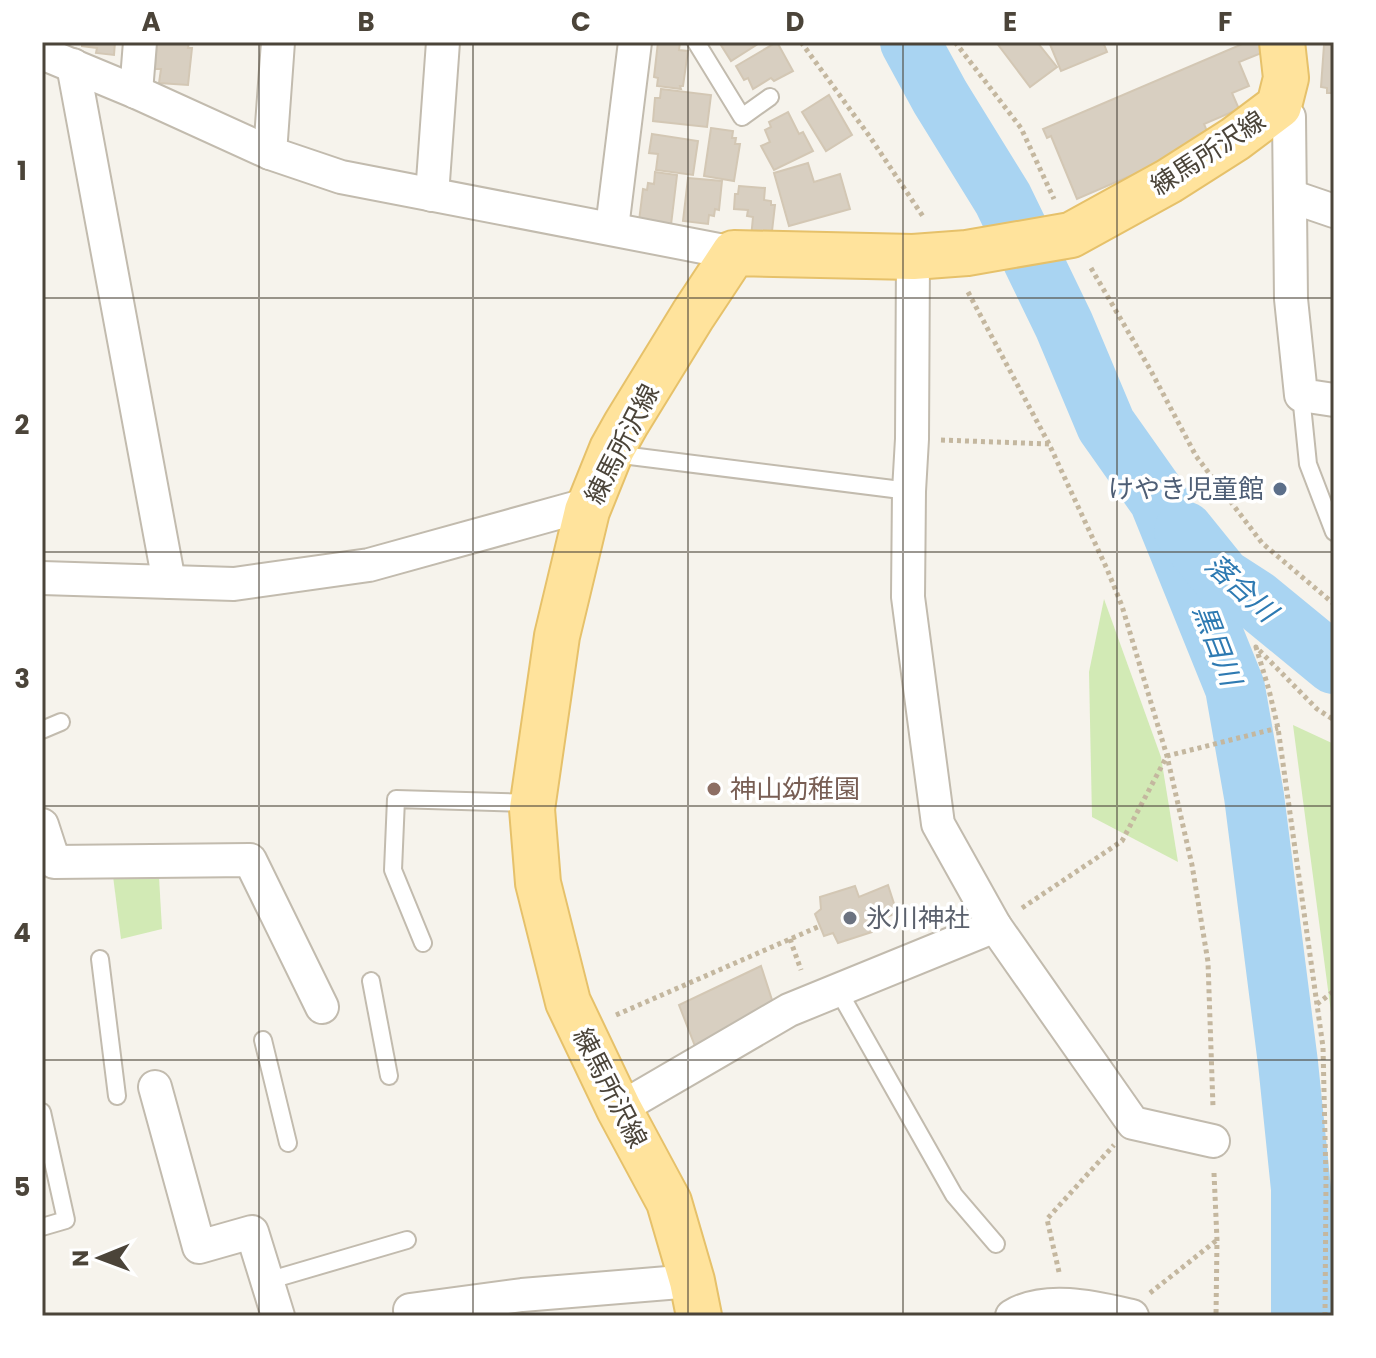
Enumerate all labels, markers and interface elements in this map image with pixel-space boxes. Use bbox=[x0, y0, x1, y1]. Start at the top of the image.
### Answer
text: A bbox=[141, 4, 161, 40]
text: B bbox=[357, 4, 375, 40]
text: C bbox=[571, 4, 591, 40]
text: D bbox=[786, 4, 805, 40]
text: E bbox=[1003, 4, 1017, 40]
text: F bbox=[1218, 4, 1232, 40]
street label: 練馬所沢線 bbox=[1144, 102, 1272, 204]
text: 1 bbox=[17, 153, 27, 189]
street label: 練馬所沢線 bbox=[576, 378, 668, 510]
text: 2 bbox=[15, 407, 30, 443]
place label: けやき児童館 bbox=[1108, 471, 1264, 507]
marker: けやき児童館 bbox=[1271, 480, 1289, 498]
water label: 落合川 bbox=[1197, 545, 1287, 633]
water label: 黒目川 bbox=[1184, 599, 1251, 694]
text: 3 bbox=[14, 661, 30, 697]
place label: 神山幼稚園 bbox=[730, 771, 860, 807]
marker: 神山幼稚園 bbox=[705, 780, 723, 798]
place label: 氷川神社 bbox=[866, 900, 970, 936]
marker: 氷川神社 bbox=[841, 909, 859, 927]
text: 4 bbox=[13, 915, 31, 951]
street label: 練馬所沢線 bbox=[564, 1022, 656, 1154]
text: 5 bbox=[14, 1169, 30, 1205]
north arrow bbox=[60, 1218, 140, 1298]
text: N bbox=[65, 1250, 96, 1267]

